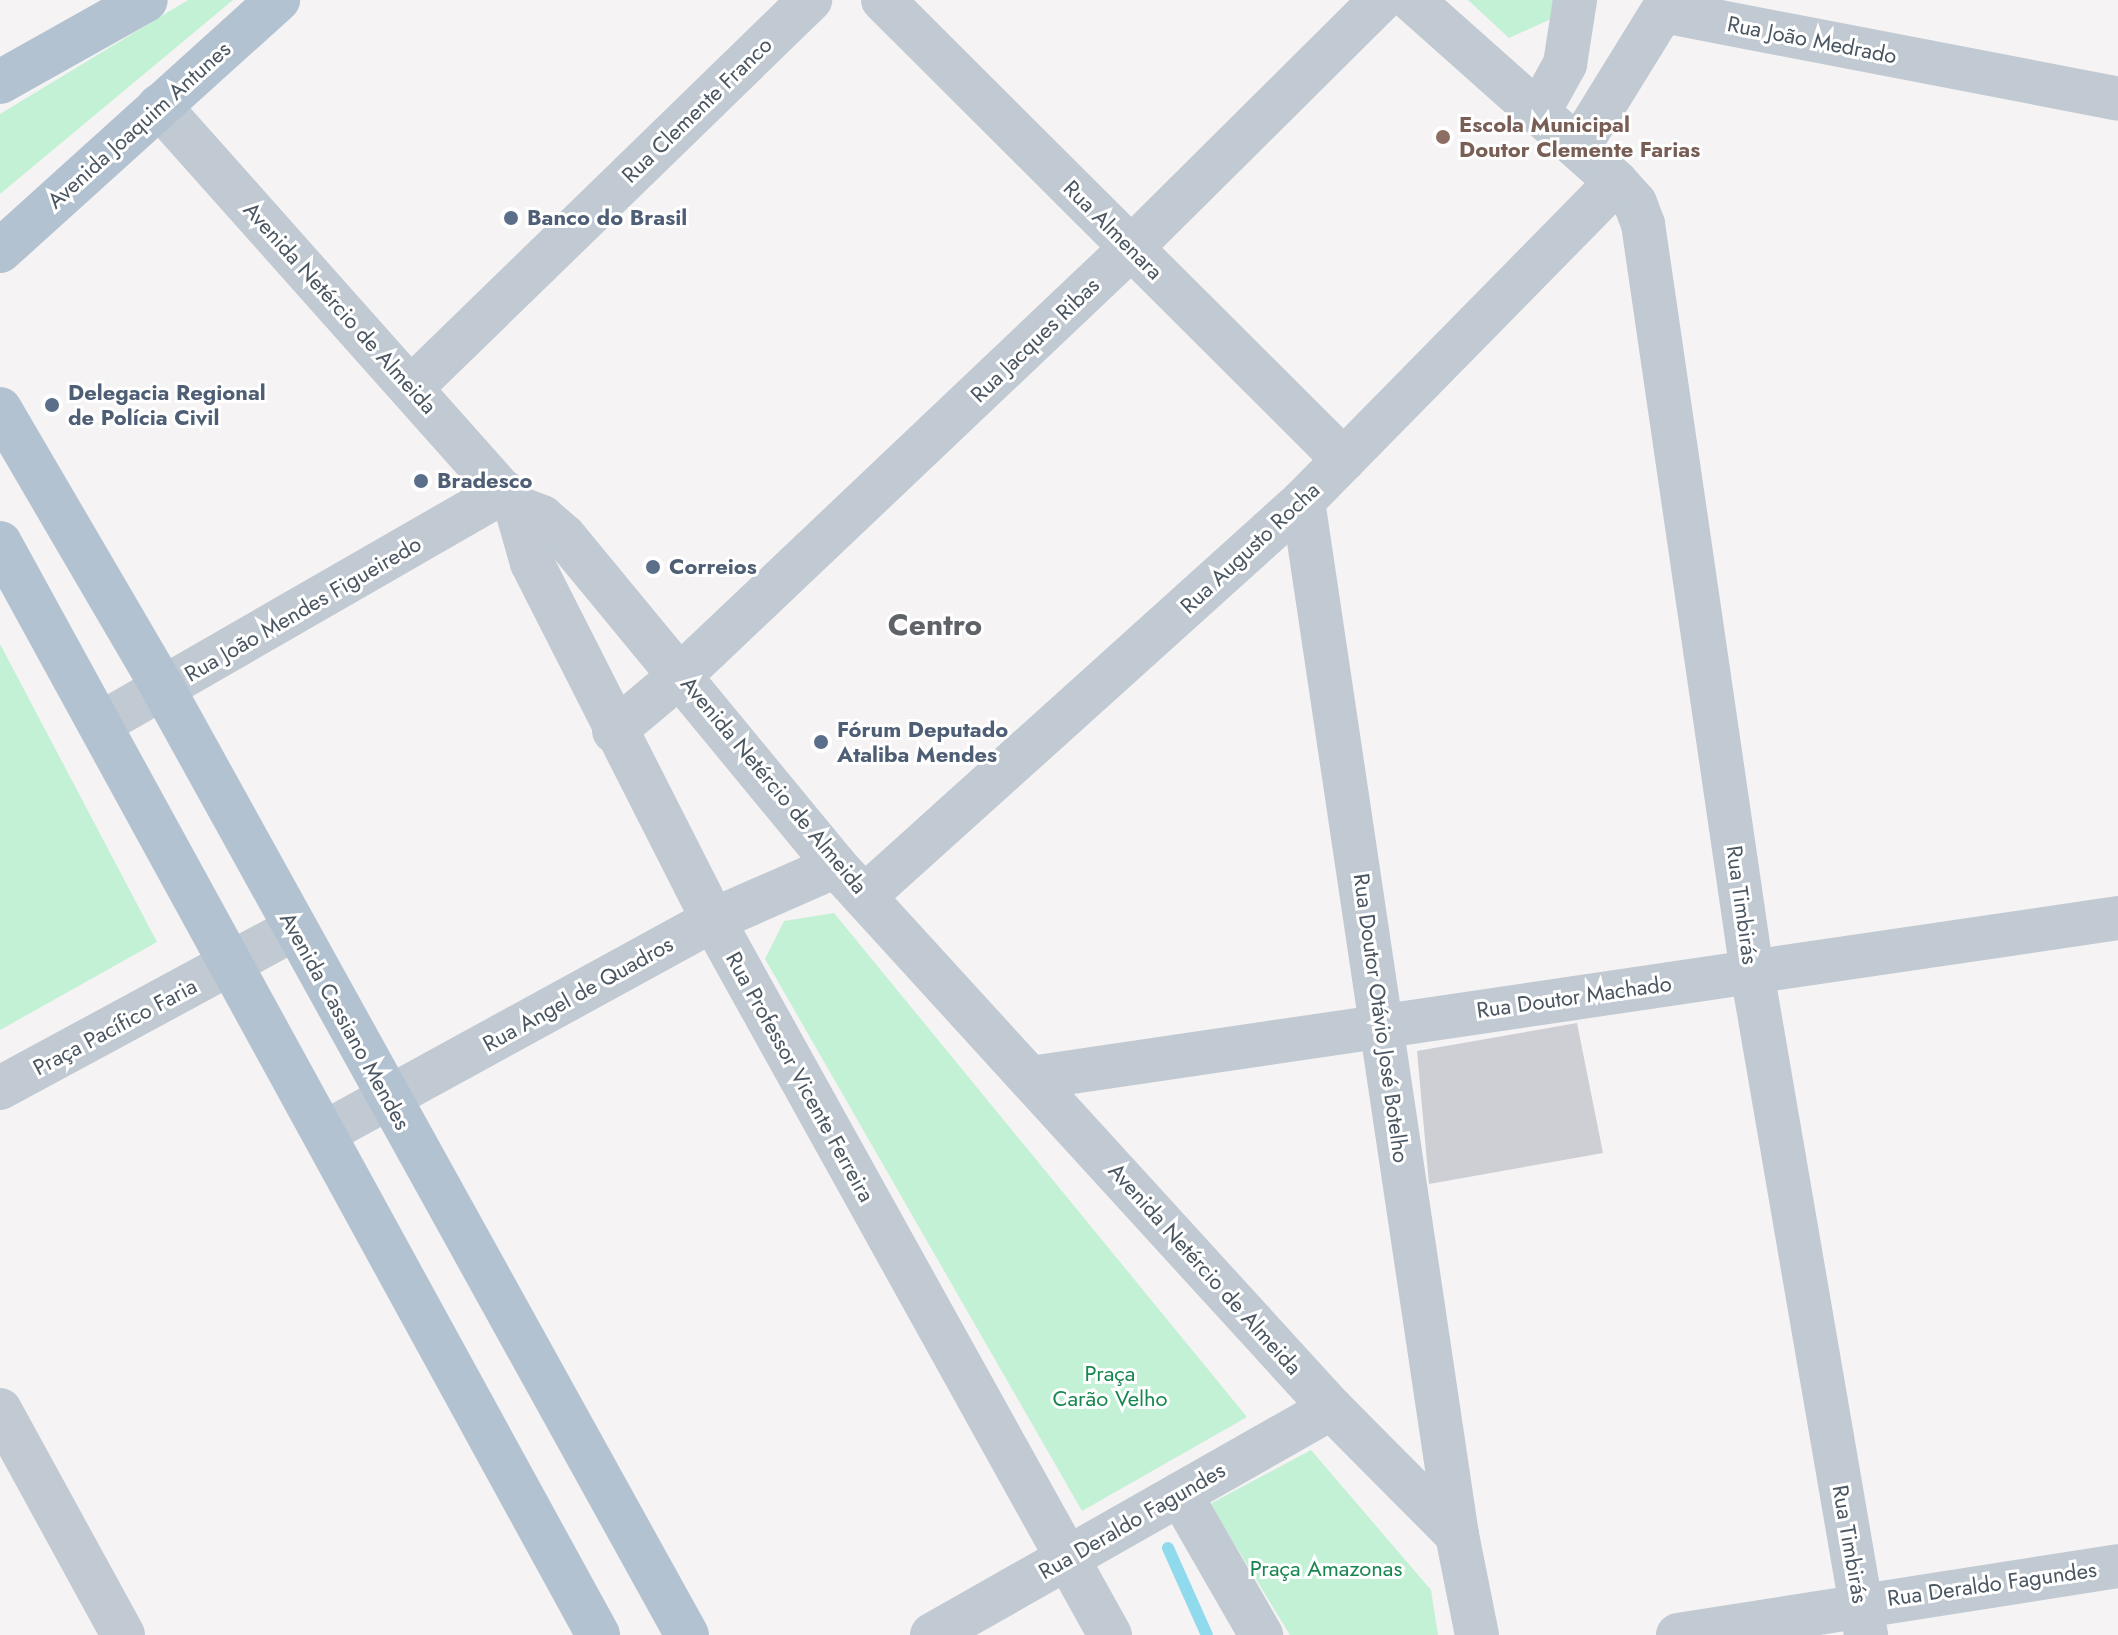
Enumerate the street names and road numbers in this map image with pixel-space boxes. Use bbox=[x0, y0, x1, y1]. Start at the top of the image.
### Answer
street label: Rua João Medrado bbox=[1725, 11, 1899, 69]
street label: Rua Clemente Franco bbox=[616, 32, 778, 188]
street label: Avenida Joaquim Antunes bbox=[42, 36, 236, 214]
street label: Rua Almenara bbox=[1058, 175, 1168, 285]
street label: Avenida Netércio de Almeida bbox=[238, 197, 442, 419]
street label: Rua Jacques Ribas bbox=[965, 272, 1105, 408]
street label: Rua Augusto Rocha bbox=[1175, 477, 1325, 619]
street label: Rua João Mendes Figueiredo bbox=[180, 530, 426, 688]
street label: Avenida Netércio de Almeida bbox=[675, 671, 873, 899]
street label: Rua Timbirás bbox=[1721, 844, 1763, 966]
street label: Rua Doutor Otávio José Botelho bbox=[1348, 872, 1414, 1164]
street label: Avenida Cassiano Mendes bbox=[274, 908, 416, 1134]
street label: Rua Angel de Quadros bbox=[478, 931, 678, 1057]
street label: Rua Professor Vicente Ferreira bbox=[720, 947, 880, 1207]
street label: Rua Doutor Machado bbox=[1475, 970, 1673, 1024]
street label: Praça Pacífico Faria bbox=[29, 973, 201, 1081]
street label: Avenida Netércio de Almeida bbox=[1103, 1158, 1307, 1380]
street label: Rua Deraldo Fagundes bbox=[1034, 1457, 1230, 1585]
street label: Rua Timbirás bbox=[1827, 1483, 1873, 1605]
street label: Rua Deraldo Fagundes bbox=[1886, 1556, 2098, 1612]

